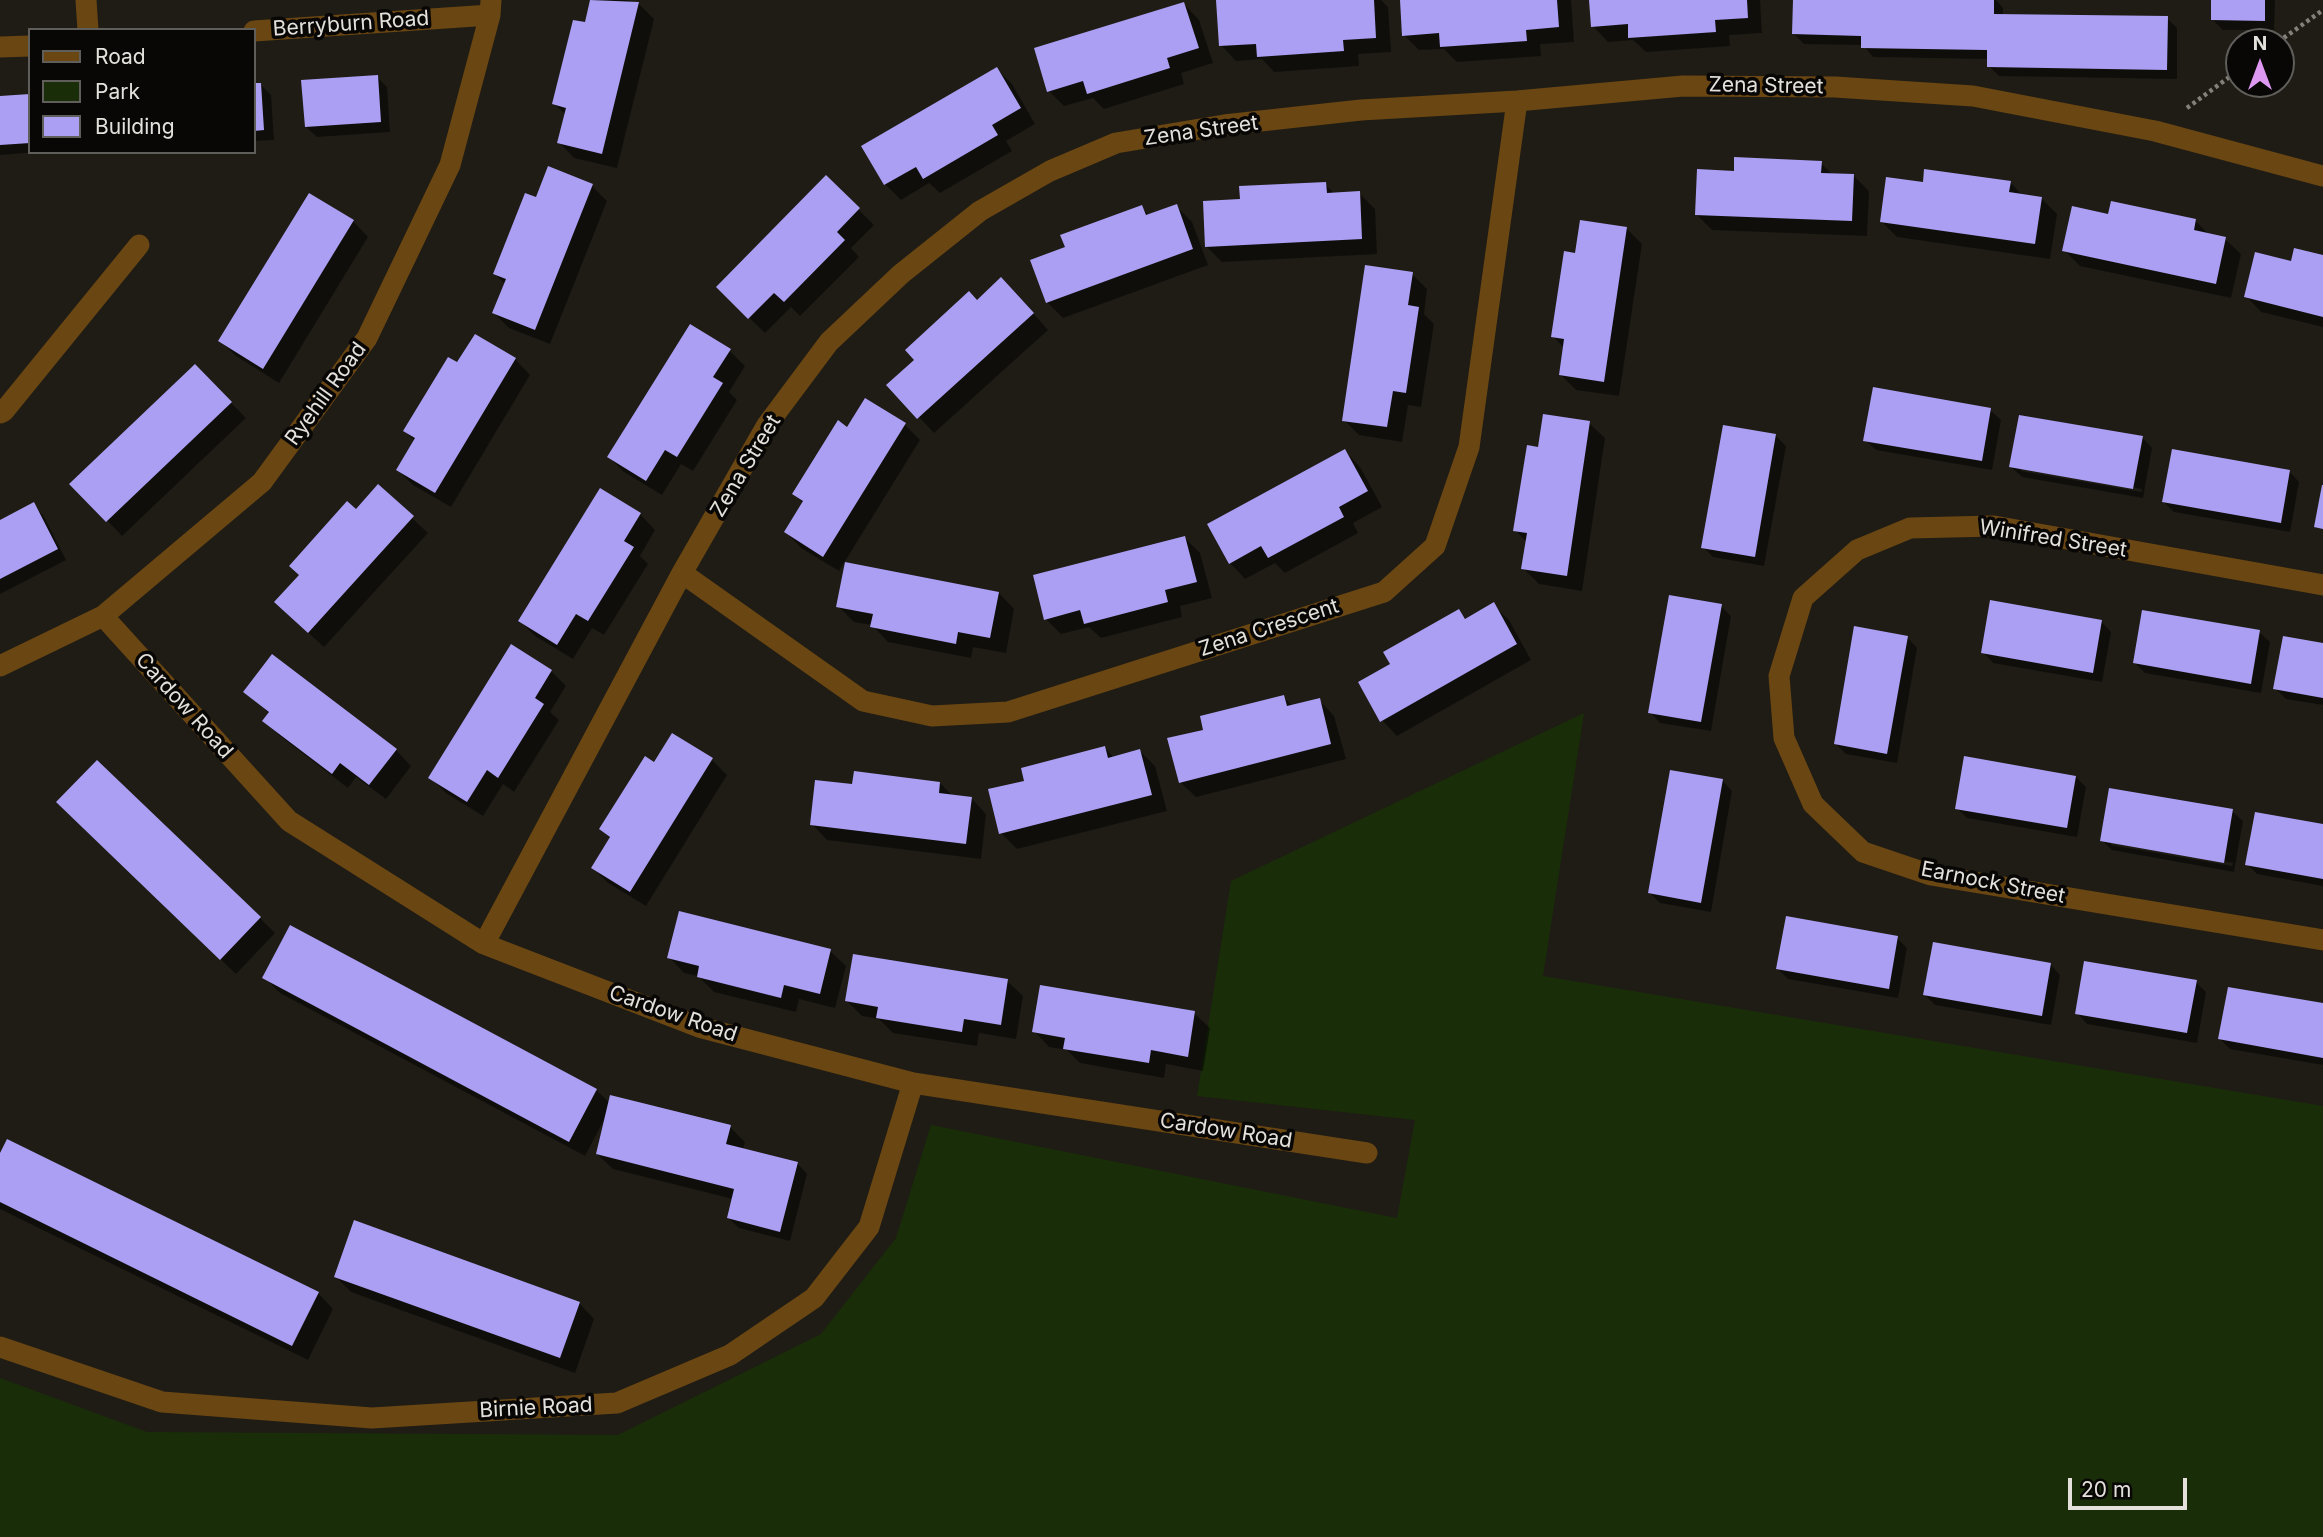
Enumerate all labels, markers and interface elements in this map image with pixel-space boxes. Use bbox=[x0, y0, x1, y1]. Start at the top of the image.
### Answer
street label: Berryburn Road bbox=[272, 6, 430, 42]
legend bbox=[28, 28, 256, 154]
north arrow bbox=[2225, 28, 2295, 98]
text: N bbox=[2253, 32, 2267, 55]
text: Road bbox=[95, 44, 146, 69]
street label: Zena Street bbox=[1708, 72, 1824, 100]
text: Park bbox=[95, 79, 140, 104]
street label: Zena Street bbox=[1142, 111, 1260, 151]
text: Building bbox=[95, 114, 175, 139]
street label: Ryehill Road bbox=[280, 337, 372, 451]
street label: Zena Street bbox=[706, 410, 786, 522]
street label: Winifred Street bbox=[1978, 515, 2128, 563]
street label: Zena Crescent bbox=[1196, 594, 1342, 662]
street label: Cardow Road bbox=[130, 648, 238, 764]
street label: Earnock Street bbox=[1919, 857, 2067, 909]
street label: Cardow Road bbox=[606, 980, 740, 1048]
street label: Cardow Road bbox=[1158, 1108, 1294, 1154]
street label: Birnie Road bbox=[479, 1392, 593, 1424]
scale bar bbox=[2071, 1464, 2190, 1508]
text: 20 m bbox=[2081, 1477, 2131, 1502]

